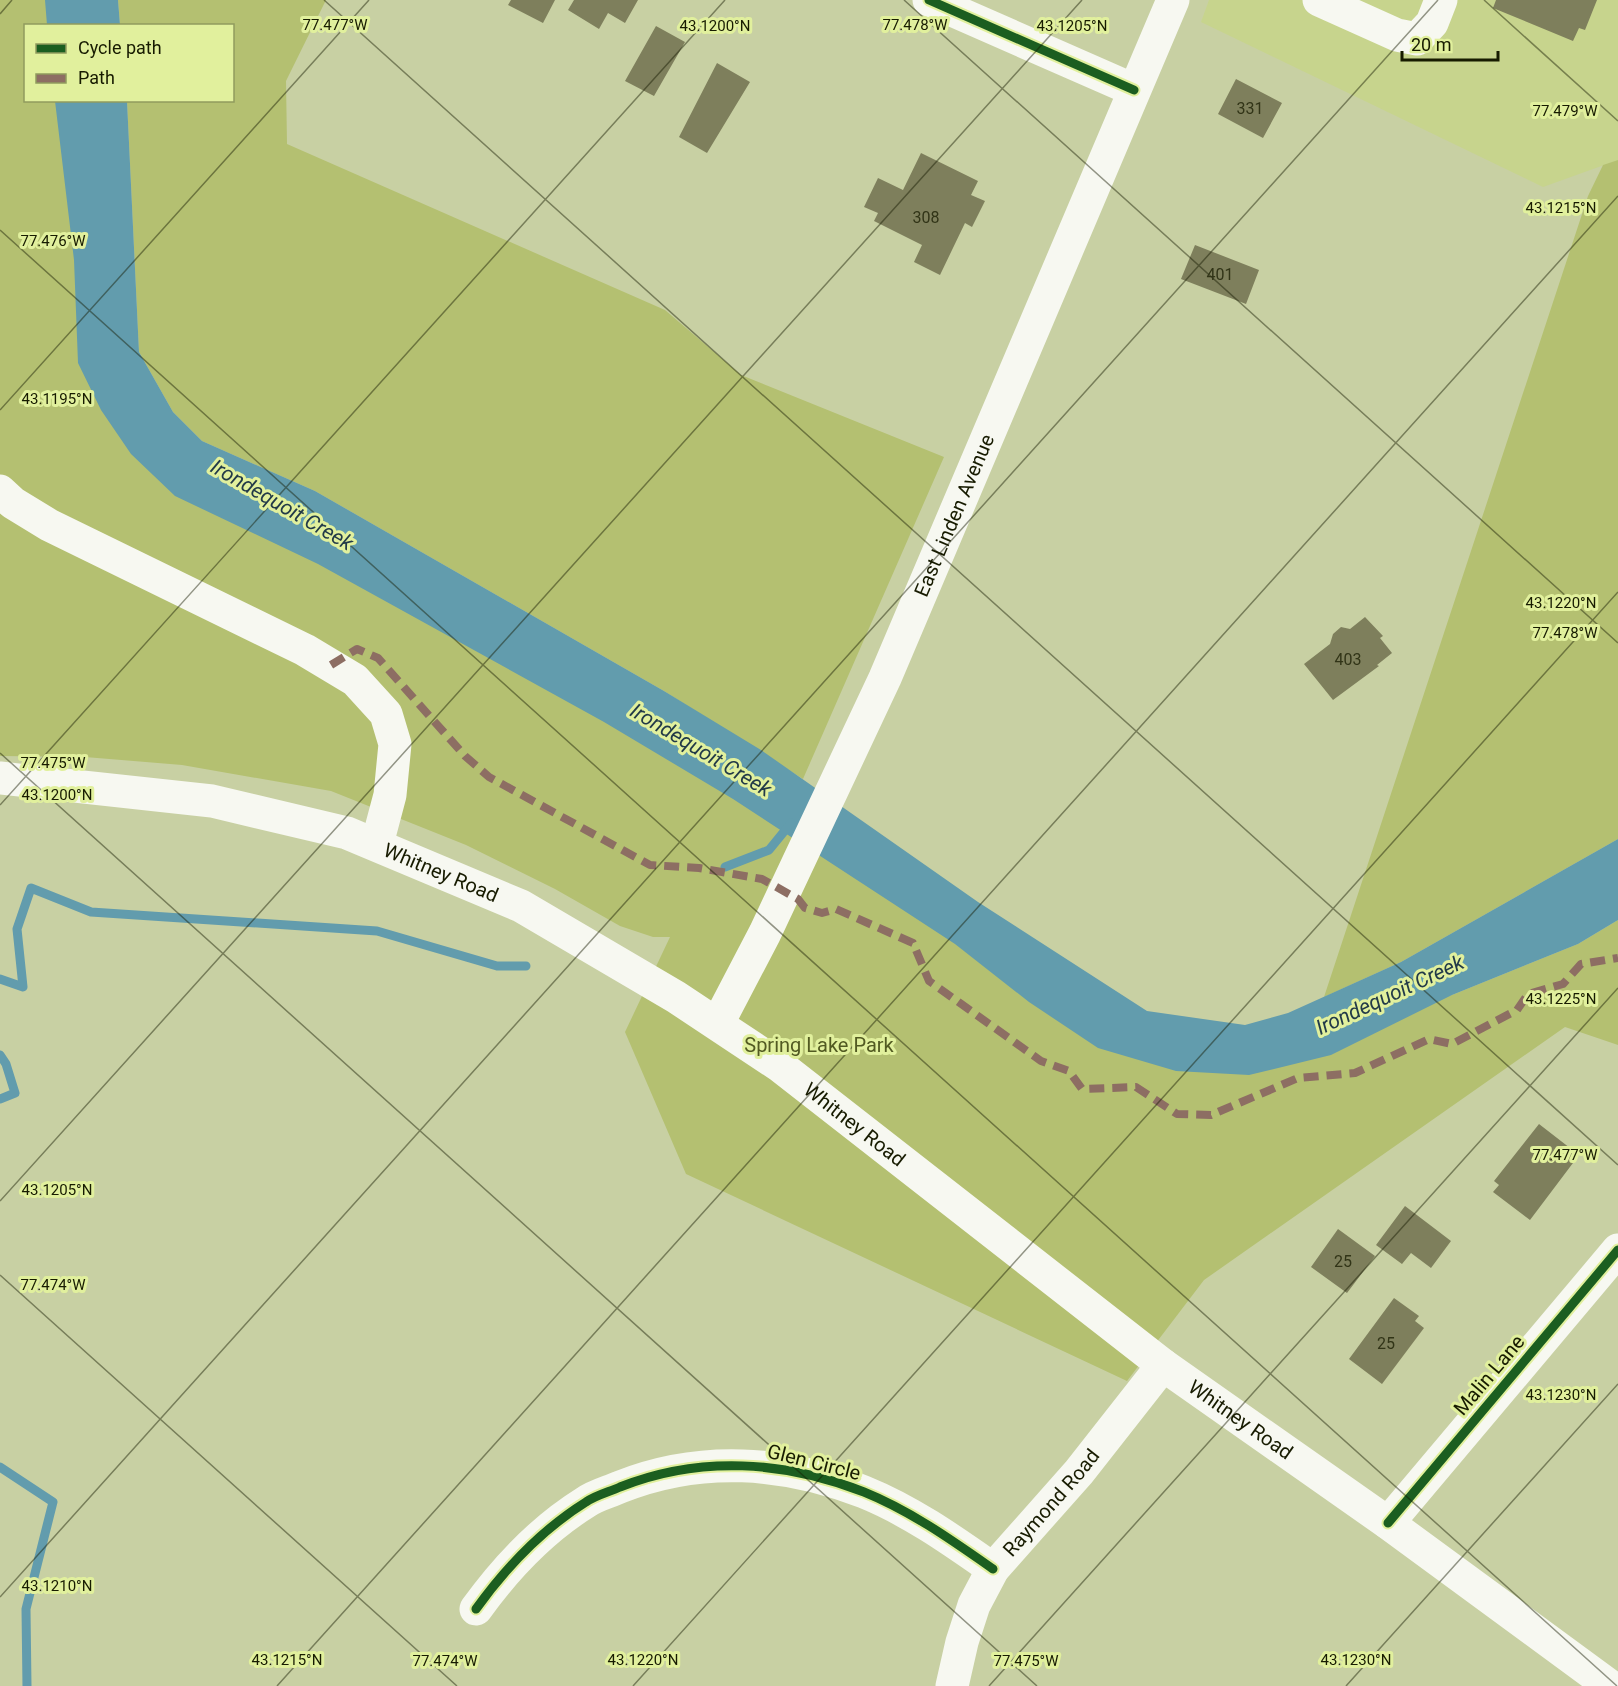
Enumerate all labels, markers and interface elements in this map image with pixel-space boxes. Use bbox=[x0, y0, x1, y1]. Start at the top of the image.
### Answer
text: 77.477°W bbox=[302, 16, 368, 34]
text: 77.478°W bbox=[882, 16, 948, 34]
text: 43.1200°N bbox=[680, 17, 750, 35]
text: 43.1205°N bbox=[1037, 17, 1107, 35]
legend bbox=[24, 24, 234, 102]
scale bar bbox=[1402, 24, 1498, 62]
text: 20 m bbox=[1411, 34, 1451, 55]
text: Cycle path bbox=[78, 37, 162, 58]
text: Path bbox=[78, 67, 115, 88]
house number: 331 bbox=[1237, 99, 1263, 118]
text: 77.479°W bbox=[1532, 102, 1598, 120]
text: 43.1215°N bbox=[1526, 199, 1596, 217]
house number: 308 bbox=[913, 208, 939, 227]
text: 77.476°W bbox=[20, 232, 86, 250]
house number: 401 bbox=[1207, 265, 1233, 284]
text: 43.1195°N bbox=[22, 390, 92, 408]
street label: East Linden Avenue bbox=[909, 431, 999, 600]
water label: Irondequoit Creek bbox=[207, 454, 358, 556]
text: 43.1220°N bbox=[1526, 594, 1596, 612]
text: 77.478°W bbox=[1532, 624, 1598, 642]
house number: 403 bbox=[1335, 650, 1361, 669]
water label: Irondequoit Creek bbox=[626, 698, 777, 802]
text: 77.475°W bbox=[20, 754, 86, 772]
text: 43.1200°N bbox=[22, 786, 92, 804]
street label: Whitney Road bbox=[380, 838, 502, 907]
water label: Irondequoit Creek bbox=[1312, 950, 1468, 1040]
text: 43.1225°N bbox=[1526, 990, 1596, 1008]
park label: Spring Lake Park bbox=[744, 1033, 895, 1057]
street label: Whitney Road bbox=[799, 1077, 910, 1171]
text: 77.477°W bbox=[1532, 1146, 1598, 1164]
text: 43.1205°N bbox=[22, 1181, 92, 1199]
house number: 25 bbox=[1334, 1252, 1352, 1271]
text: 77.474°W bbox=[20, 1276, 86, 1294]
street label: Malin Lane bbox=[1449, 1330, 1529, 1420]
house number: 25 bbox=[1377, 1334, 1395, 1353]
street label: Whitney Road bbox=[1184, 1375, 1297, 1464]
text: 43.1230°N bbox=[1526, 1386, 1596, 1404]
street label: Glen Circle bbox=[765, 1439, 863, 1485]
street label: Raymond Road bbox=[998, 1444, 1104, 1561]
text: 43.1210°N bbox=[22, 1577, 92, 1595]
text: 43.1215°N bbox=[252, 1651, 322, 1669]
text: 43.1220°N bbox=[608, 1651, 678, 1669]
text: 43.1230°N bbox=[1321, 1651, 1391, 1669]
text: 77.474°W bbox=[412, 1652, 478, 1670]
text: 77.475°W bbox=[993, 1652, 1059, 1670]

